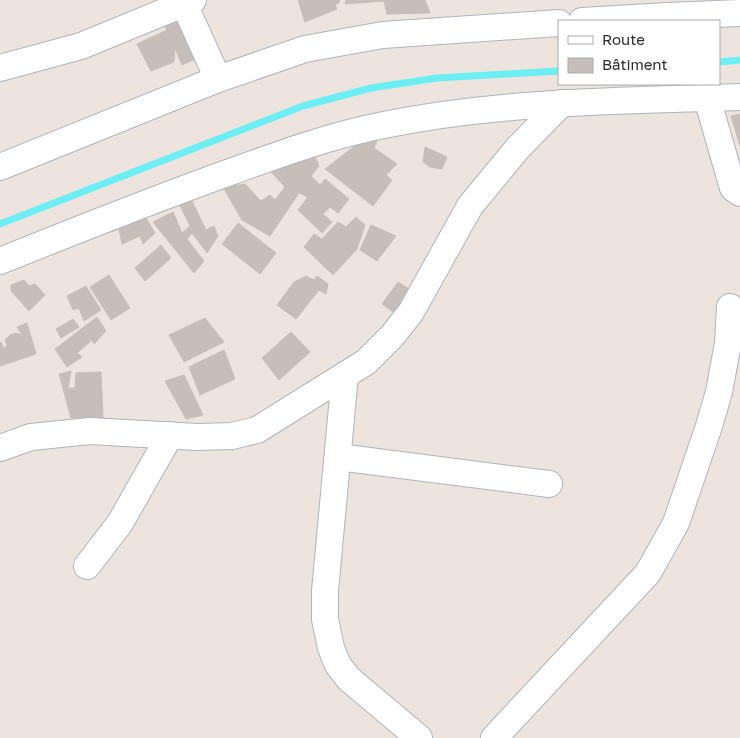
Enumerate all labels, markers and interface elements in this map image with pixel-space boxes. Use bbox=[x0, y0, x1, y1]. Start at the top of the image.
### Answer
legend bbox=[558, 20, 720, 85]
text: Route bbox=[602, 30, 645, 48]
text: Bâtiment bbox=[602, 55, 667, 73]

